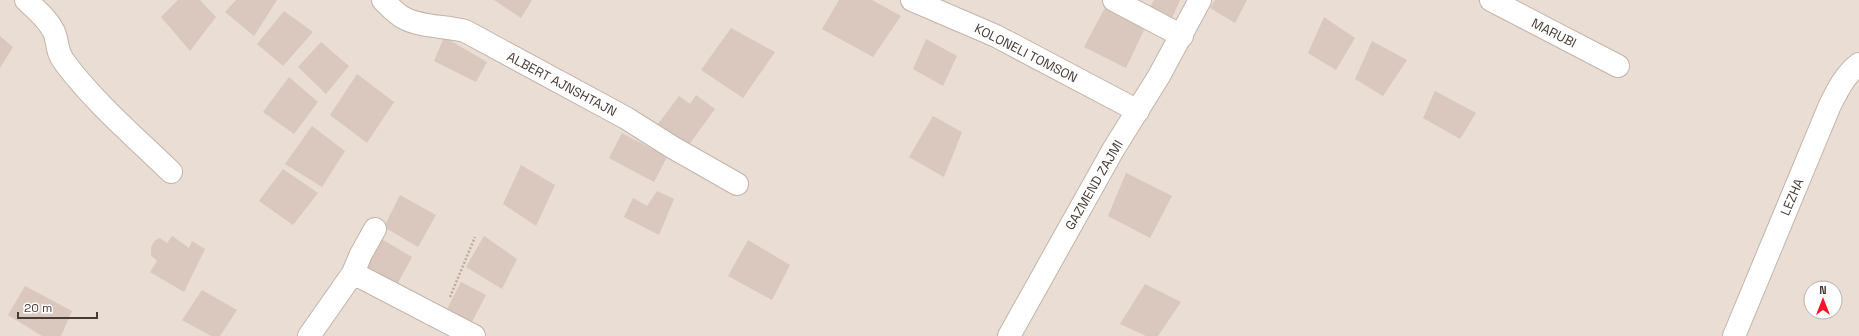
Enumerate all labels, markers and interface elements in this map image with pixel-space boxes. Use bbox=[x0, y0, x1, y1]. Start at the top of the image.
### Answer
street label: MARUBI bbox=[1529, 15, 1579, 51]
street label: KOLONELI TOMSON bbox=[972, 20, 1080, 86]
street label: ALBERT AJNSHTAJN bbox=[504, 48, 620, 120]
street label: GAZMEND ZAJMI bbox=[1061, 137, 1127, 233]
street label: LEZHA bbox=[1777, 176, 1807, 218]
north arrow bbox=[1803, 280, 1843, 320]
text: N bbox=[1819, 283, 1827, 297]
scale bar bbox=[18, 294, 97, 320]
text: 20 m bbox=[24, 300, 52, 316]

